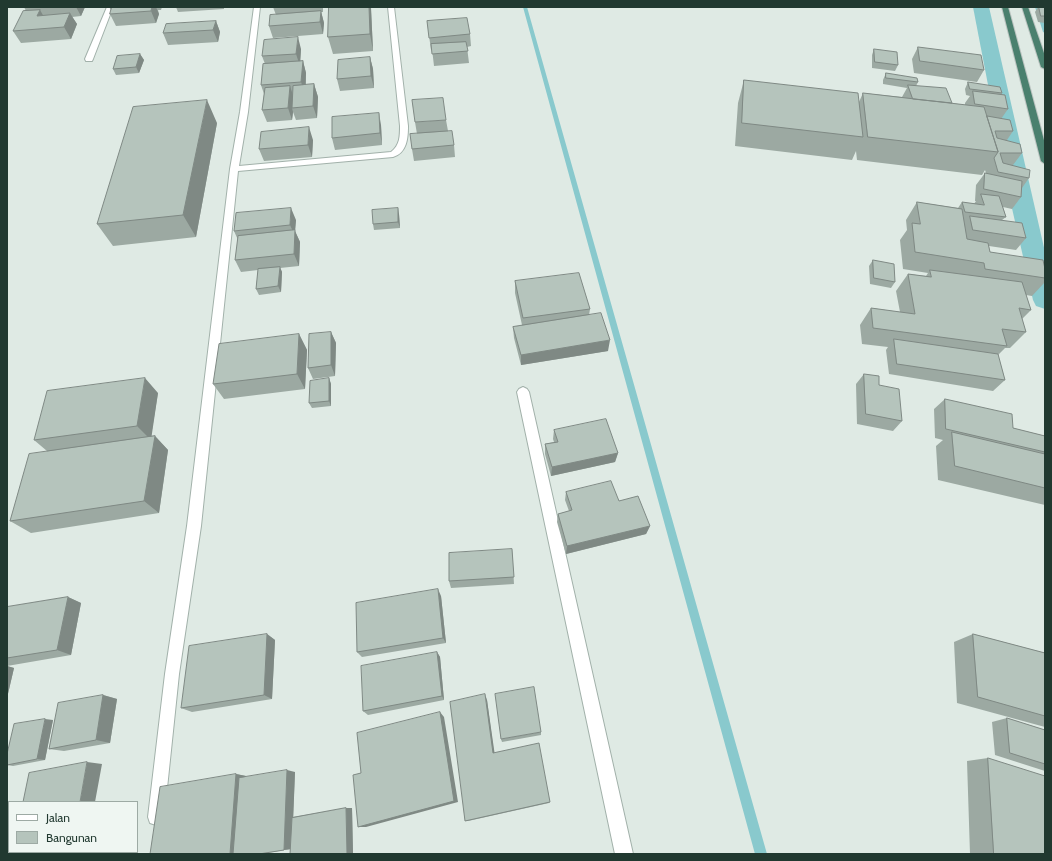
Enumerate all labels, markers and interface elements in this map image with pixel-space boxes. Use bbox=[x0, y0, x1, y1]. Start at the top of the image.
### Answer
legend bbox=[8, 801, 138, 853]
text: Jalan bbox=[46, 810, 70, 825]
text: Bangunan bbox=[46, 830, 97, 845]

